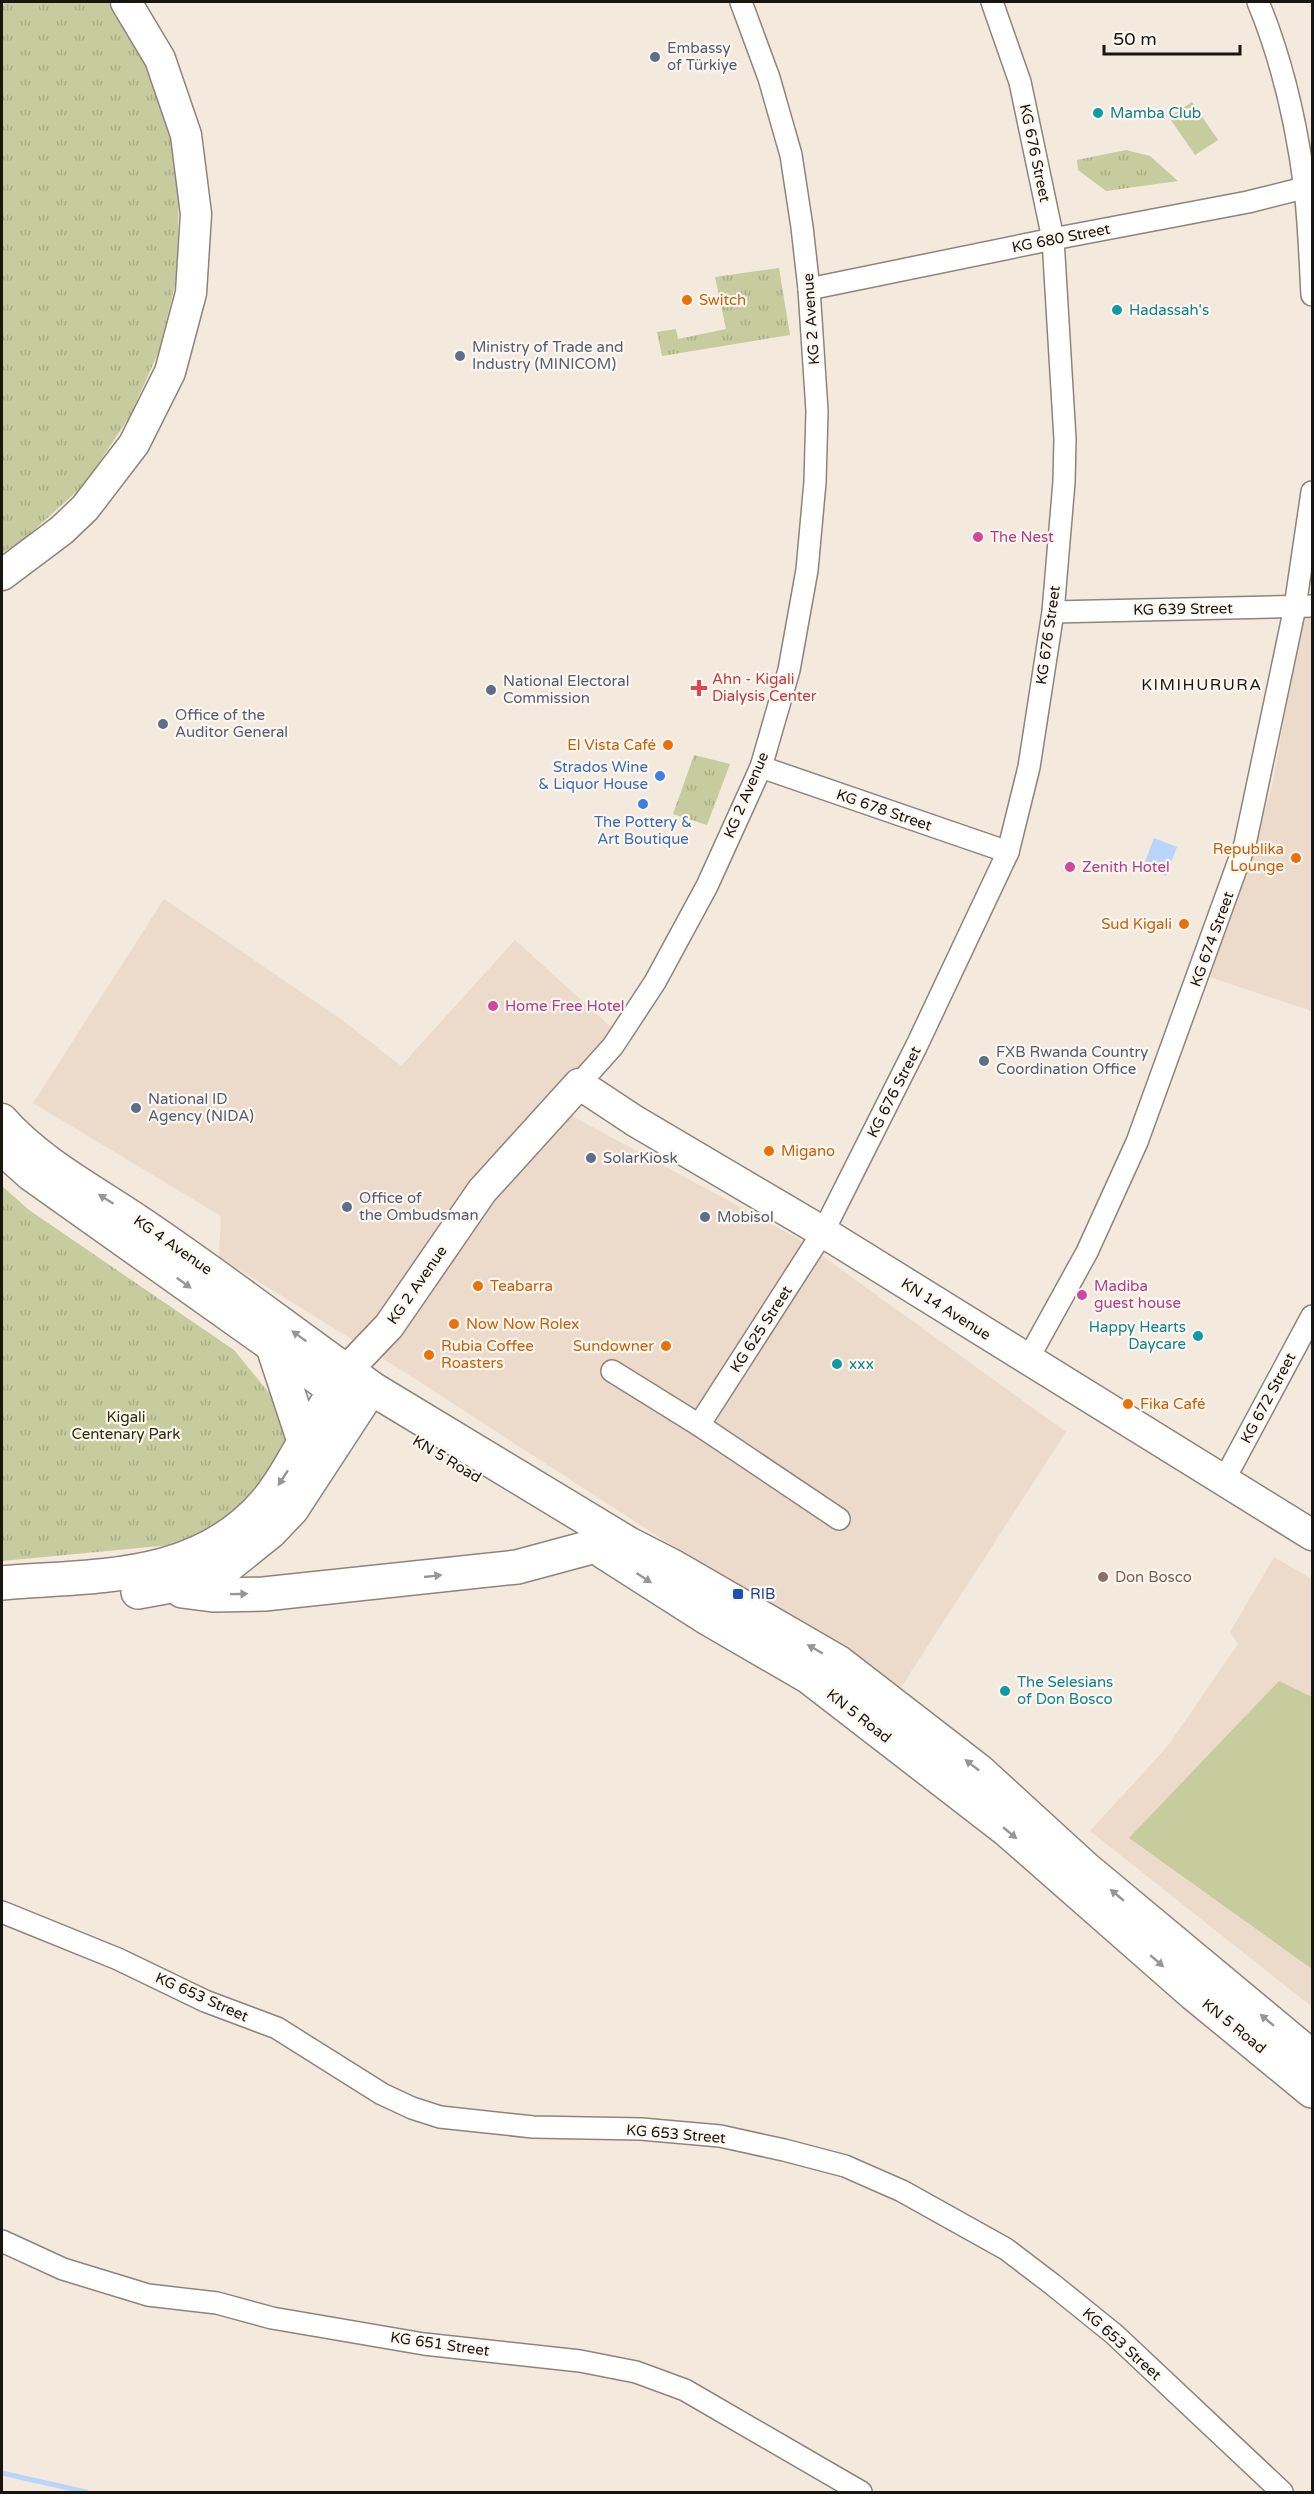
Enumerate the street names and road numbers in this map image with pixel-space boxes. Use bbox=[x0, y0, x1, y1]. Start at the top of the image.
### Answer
street label: KG 676 Street bbox=[1016, 102, 1054, 204]
street label: KG 680 Street bbox=[1010, 220, 1112, 256]
street label: KG 2 Avenue bbox=[799, 273, 823, 365]
street label: KG 676 Street bbox=[1032, 584, 1064, 686]
street label: KG 639 Street bbox=[1133, 599, 1233, 619]
street label: KG 2 Avenue bbox=[720, 749, 772, 841]
street label: KG 678 Street bbox=[834, 785, 934, 835]
street label: KG 674 Street bbox=[1186, 889, 1238, 989]
street label: KG 676 Street bbox=[863, 1043, 925, 1141]
street label: KG 4 Avenue bbox=[130, 1211, 216, 1279]
street label: KG 2 Avenue bbox=[383, 1242, 451, 1328]
street label: KN 14 Avenue bbox=[898, 1274, 994, 1344]
street label: KG 625 Street bbox=[726, 1282, 796, 1376]
street label: KG 672 Street bbox=[1237, 1349, 1300, 1446]
street label: KN 5 Road bbox=[409, 1431, 485, 1487]
street label: KN 5 Road bbox=[823, 1685, 895, 1747]
street label: KG 653 Street bbox=[153, 1968, 252, 2026]
street label: KN 5 Road bbox=[1198, 1995, 1270, 2057]
street label: KG 653 Street bbox=[625, 2121, 727, 2147]
street label: KG 653 Street bbox=[1079, 2304, 1165, 2384]
street label: KG 651 Street bbox=[389, 2328, 491, 2360]

